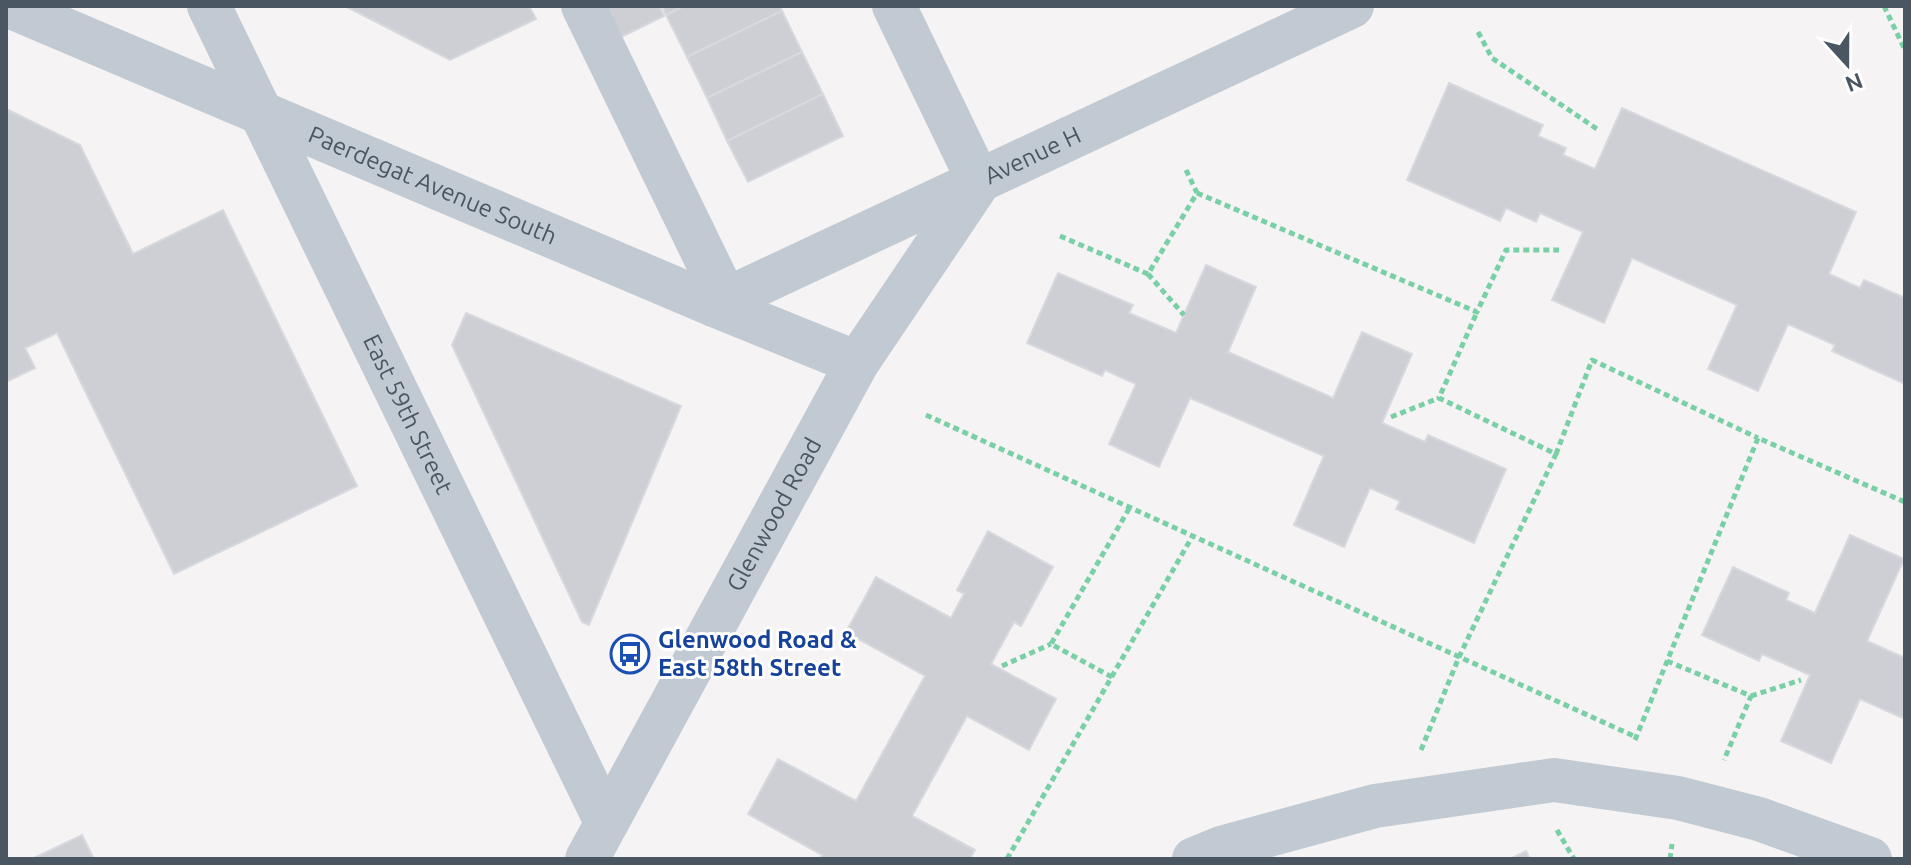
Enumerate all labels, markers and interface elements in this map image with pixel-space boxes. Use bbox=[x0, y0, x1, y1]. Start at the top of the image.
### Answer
north arrow bbox=[1807, 24, 1887, 104]
text: N bbox=[1842, 69, 1866, 98]
street label: Paerdegat Avenue South bbox=[304, 121, 561, 250]
street label: Avenue H bbox=[980, 121, 1085, 189]
street label: East 59th Street bbox=[358, 330, 459, 499]
street label: Glenwood Road bbox=[721, 433, 827, 596]
place label: Glenwood Road & East 58th Street bbox=[658, 626, 857, 681]
bus stop icon: Glenwood Road & East 58th Street bbox=[609, 633, 651, 675]

